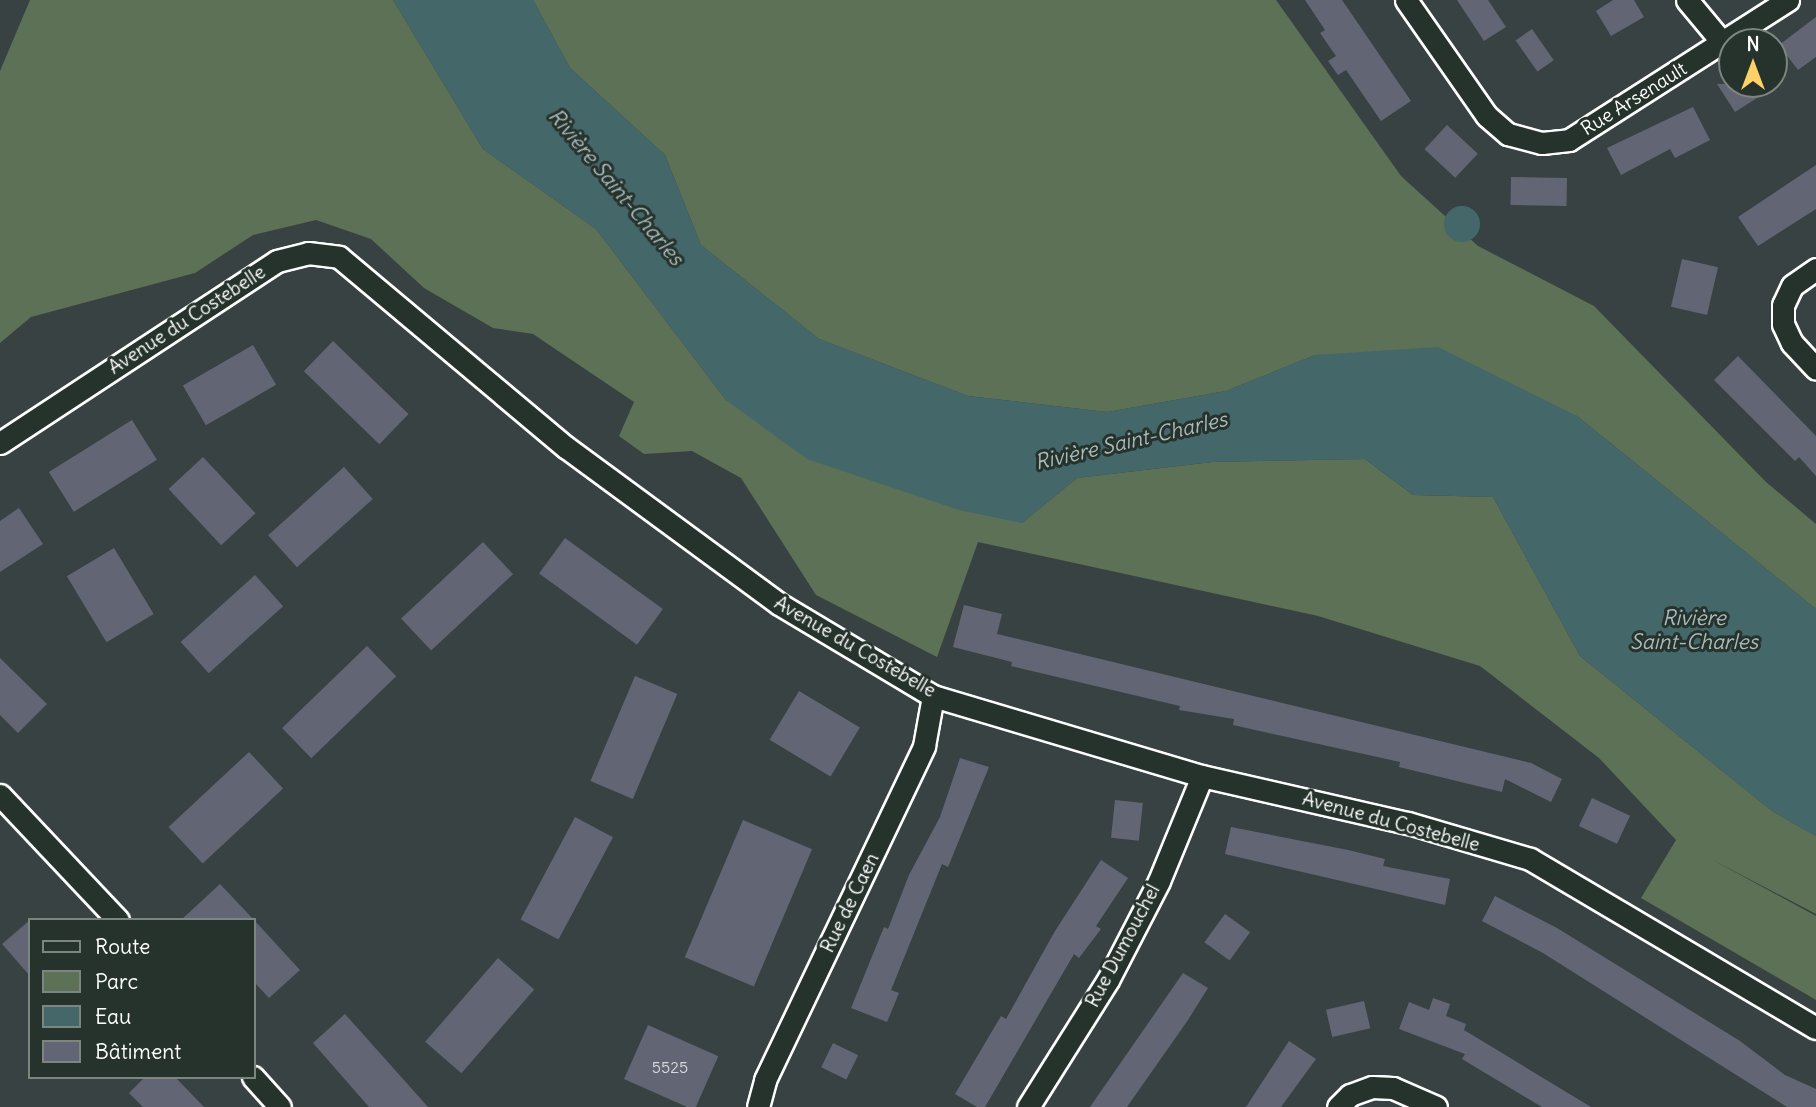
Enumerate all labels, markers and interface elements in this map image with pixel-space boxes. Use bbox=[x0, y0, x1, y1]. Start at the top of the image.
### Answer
north arrow bbox=[1718, 28, 1788, 98]
text: N bbox=[1746, 32, 1760, 56]
street label: Rue Arsenault bbox=[1577, 58, 1691, 140]
water label: Rivière Saint-Charles bbox=[543, 104, 689, 270]
street label: Avenue du Costebelle bbox=[104, 261, 270, 379]
water label: Rivière Saint-Charles bbox=[1032, 407, 1230, 475]
street label: Avenue du Costebelle bbox=[770, 591, 940, 703]
water label: Rivière Saint-Charles bbox=[1630, 605, 1758, 655]
street label: Avenue du Costebelle bbox=[1300, 787, 1482, 857]
street label: Rue de Caen bbox=[816, 850, 884, 956]
street label: Rue Dumouchel bbox=[1081, 881, 1165, 1011]
legend bbox=[28, 918, 256, 1079]
text: Route bbox=[95, 933, 150, 960]
text: Parc bbox=[95, 968, 138, 995]
text: Eau bbox=[95, 1003, 131, 1030]
text: Bâtiment bbox=[95, 1038, 181, 1065]
house number: 5525 bbox=[652, 1057, 688, 1077]

